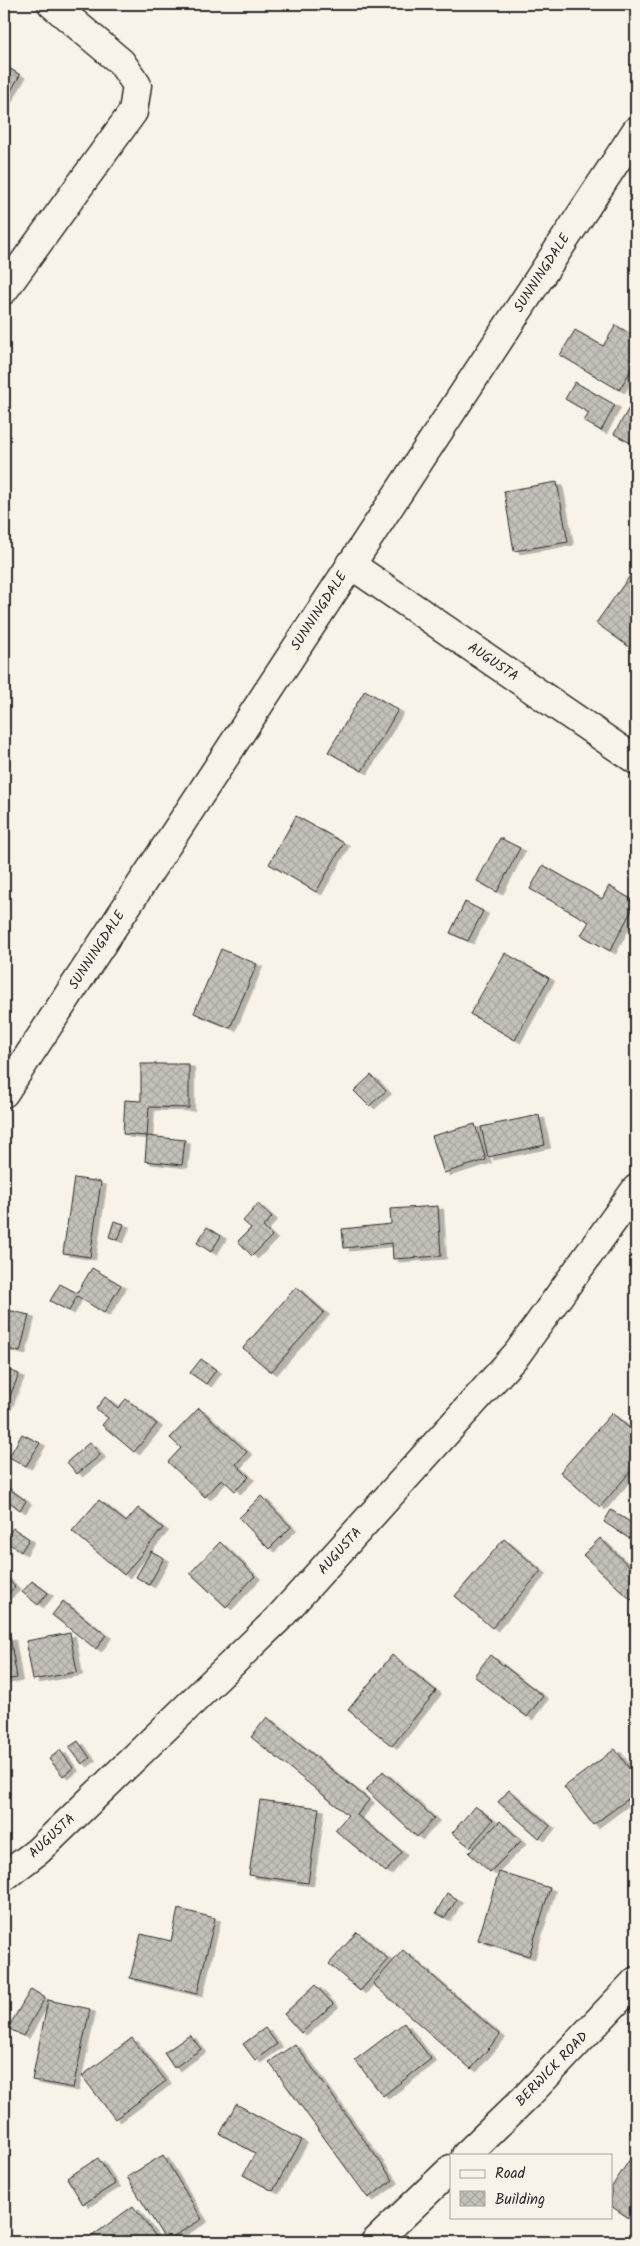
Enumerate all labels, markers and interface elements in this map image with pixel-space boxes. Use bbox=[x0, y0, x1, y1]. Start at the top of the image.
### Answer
street label: SUNNINGDALE bbox=[508, 228, 576, 317]
street label: SUNNINGDALE bbox=[285, 566, 353, 655]
street label: AUGUSTA bbox=[463, 637, 523, 687]
street label: SUNNINGDALE bbox=[63, 905, 131, 994]
street label: AUGUSTA bbox=[313, 1522, 367, 1580]
street label: AUGUSTA bbox=[24, 1808, 80, 1864]
street label: BERWICK ROAD bbox=[510, 2026, 594, 2112]
legend bbox=[450, 2154, 612, 2218]
text: Road bbox=[495, 2162, 526, 2186]
text: Building bbox=[495, 2188, 545, 2212]

